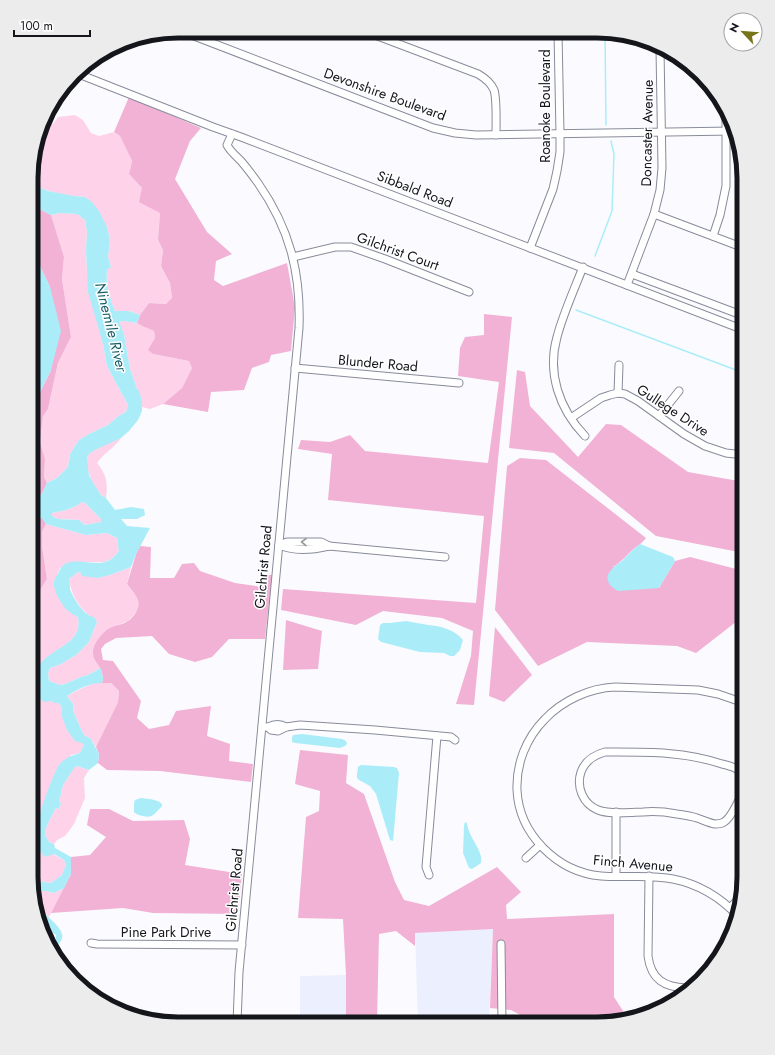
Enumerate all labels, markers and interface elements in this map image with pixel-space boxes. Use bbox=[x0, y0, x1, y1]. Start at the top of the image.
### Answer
scale bar bbox=[14, 12, 90, 38]
north arrow bbox=[723, 12, 763, 52]
text: 100 m bbox=[20, 17, 53, 35]
text: N bbox=[725, 20, 743, 35]
street label: Roanoke Boulevard bbox=[535, 49, 555, 163]
street label: Devonshire Boulevard bbox=[321, 63, 449, 125]
street label: Doncaster Avenue bbox=[636, 79, 658, 187]
street label: Sibbald Road bbox=[374, 165, 456, 213]
street label: Gilchrist Court bbox=[354, 227, 442, 275]
water label: Ninemile River bbox=[89, 280, 133, 375]
street label: Blunder Road bbox=[337, 350, 419, 376]
street label: Gullege Drive bbox=[633, 379, 713, 441]
street label: Gilchrist Road bbox=[249, 524, 277, 610]
one-way arrow bbox=[301, 538, 307, 546]
street label: Gilchrist Road bbox=[220, 847, 248, 933]
street label: Finch Avenue bbox=[592, 850, 674, 876]
street label: Pine Park Drive bbox=[121, 922, 211, 942]

